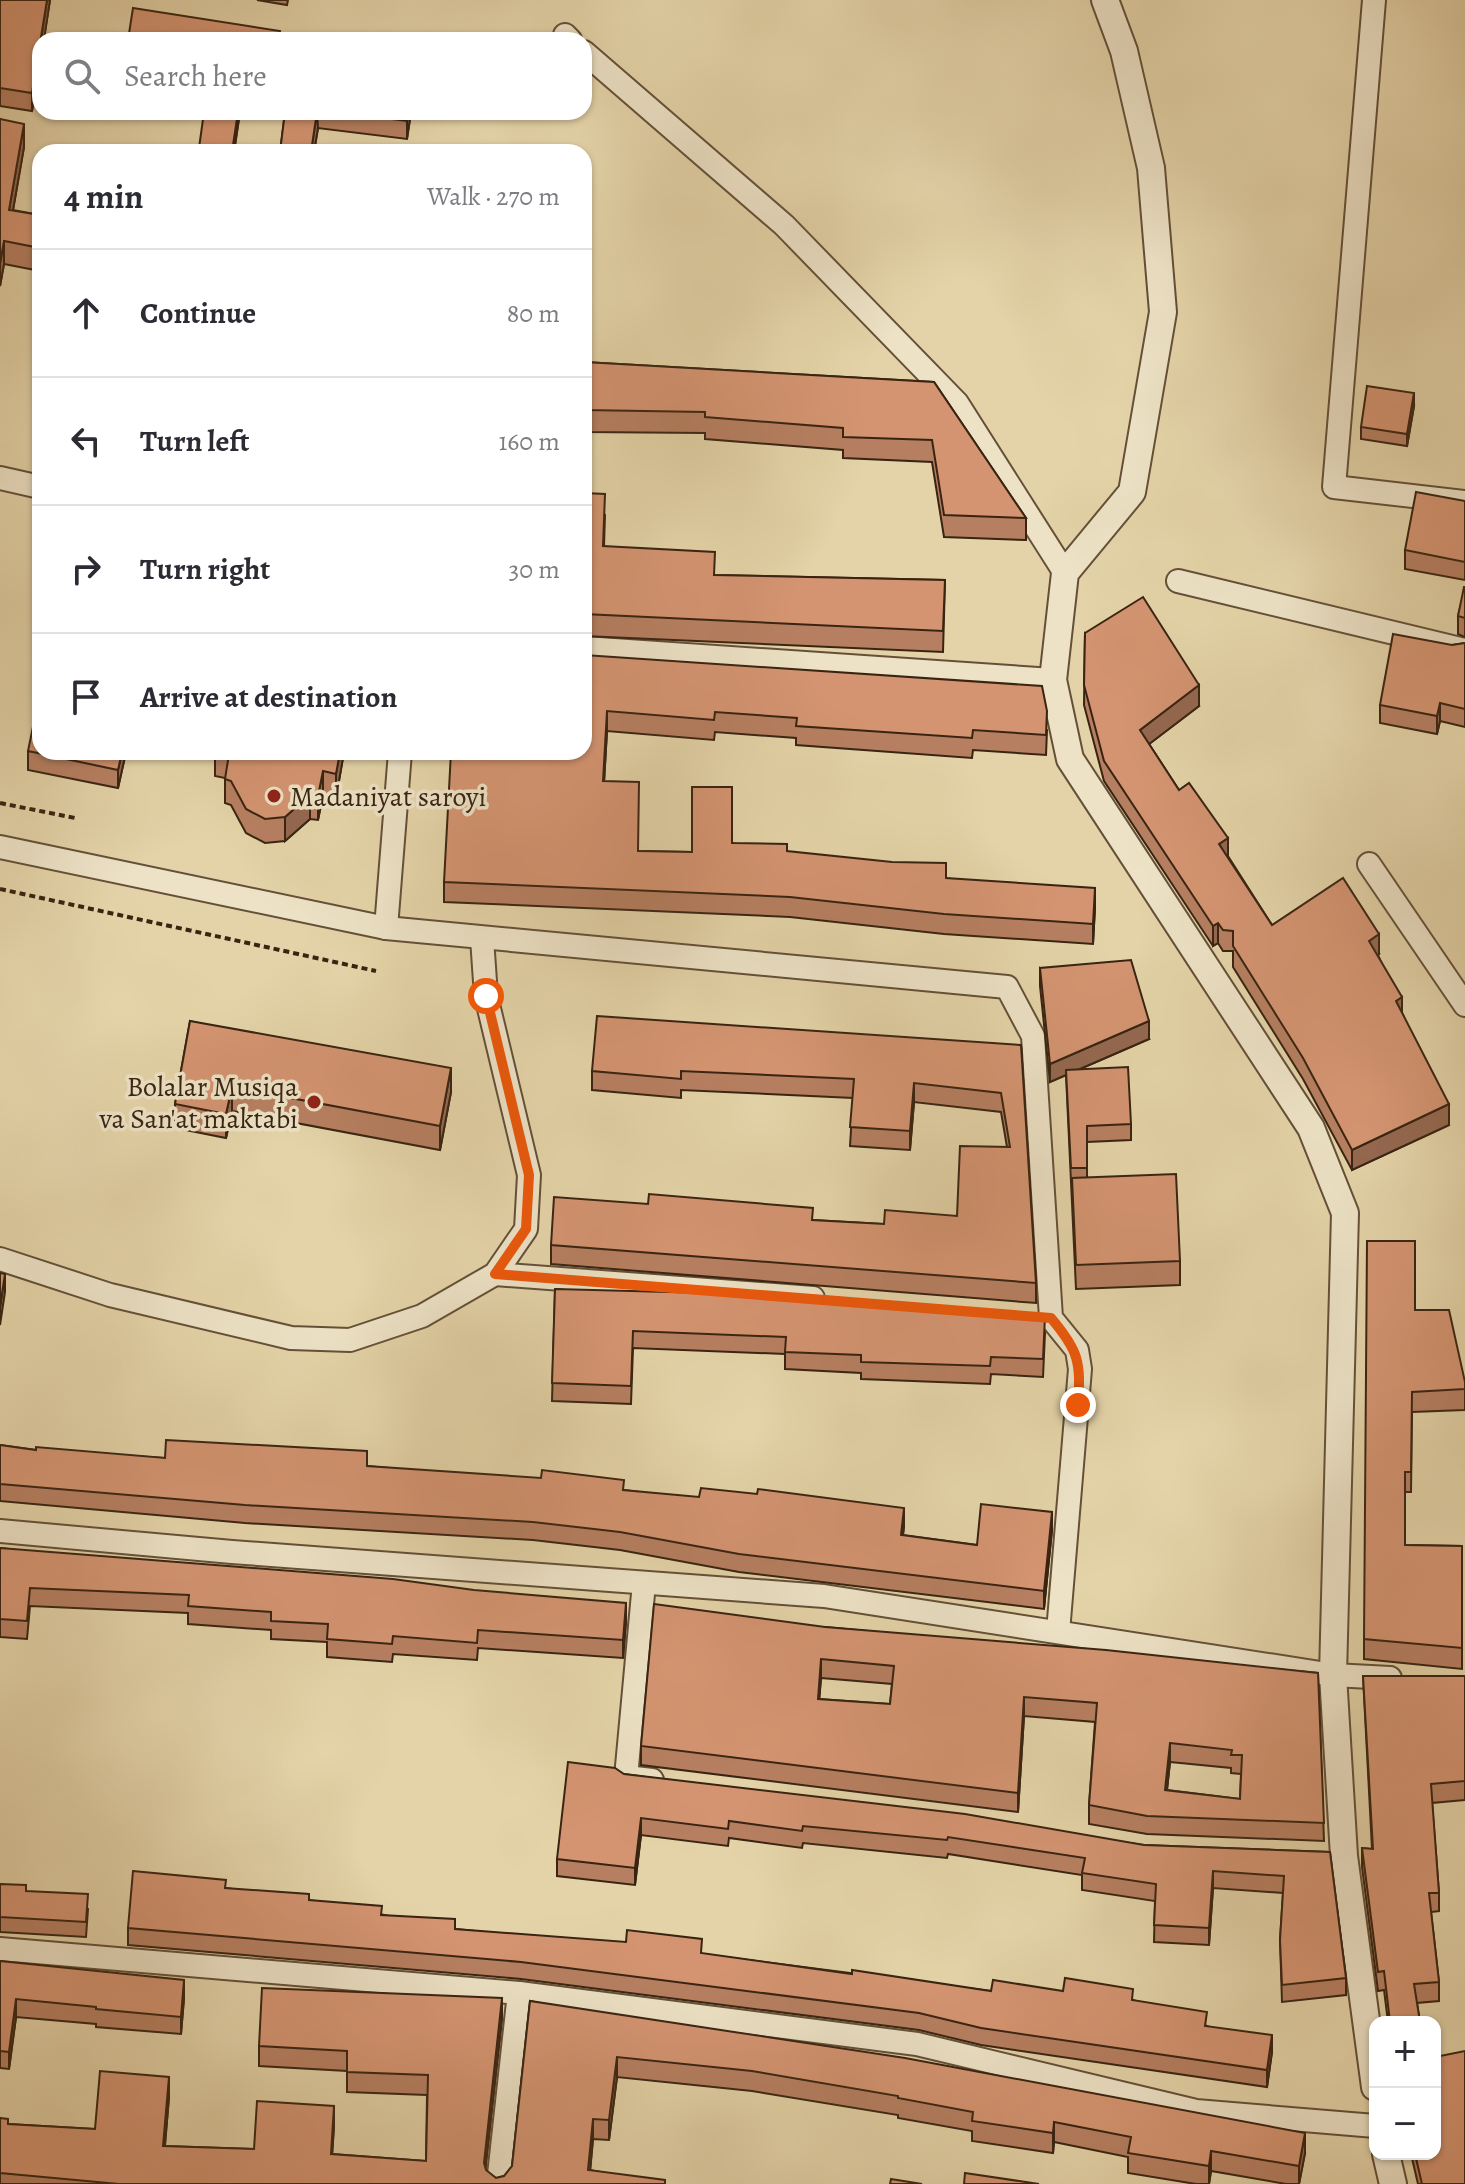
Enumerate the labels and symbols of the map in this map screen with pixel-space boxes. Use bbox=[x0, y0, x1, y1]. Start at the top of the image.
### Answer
place label: Madaniyat saroyi bbox=[290, 778, 486, 816]
marker: Madaniyat saroyi bbox=[265, 787, 283, 805]
route start bbox=[468, 978, 504, 1014]
place label: Bolalar Musiqa va San'at maktabi bbox=[99, 1068, 298, 1138]
marker: Bolalar Musiqa va San'at maktabi bbox=[305, 1093, 323, 1111]
route end bbox=[1060, 1387, 1096, 1423]

